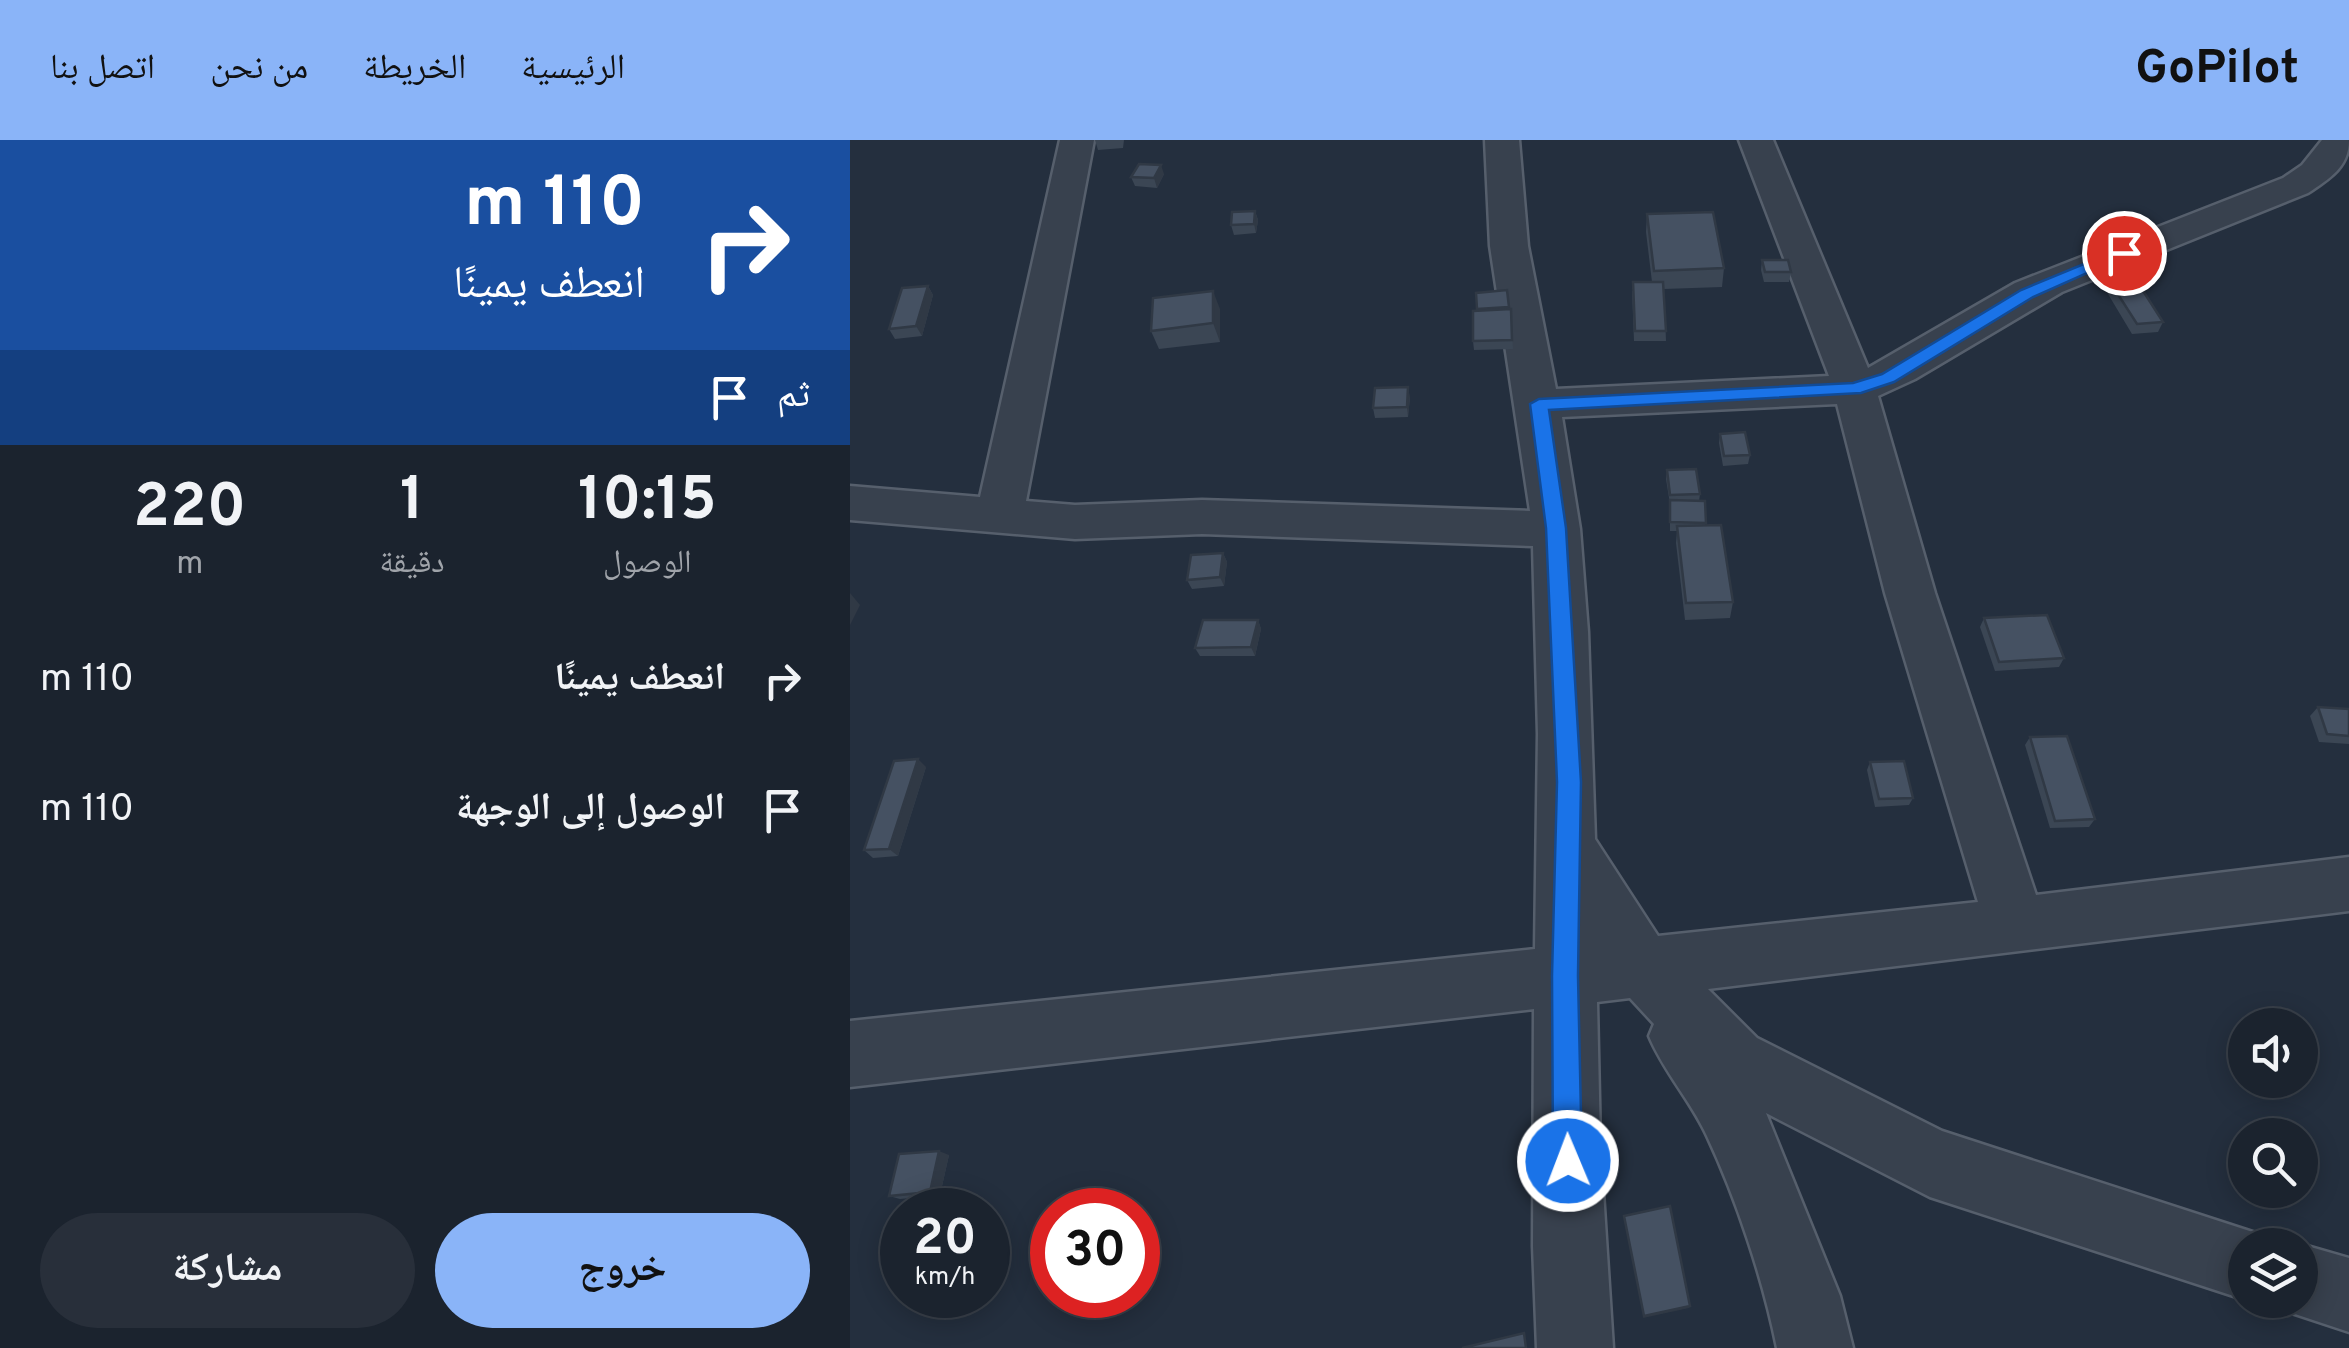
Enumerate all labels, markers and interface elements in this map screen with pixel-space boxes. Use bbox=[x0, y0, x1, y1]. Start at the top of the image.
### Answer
text: GoPilot bbox=[2135, 40, 2299, 100]
text: اتصل بنا bbox=[50, 47, 155, 91]
text: من نحن bbox=[210, 47, 308, 91]
text: الخريطة bbox=[363, 47, 466, 91]
text: الرئيسية bbox=[521, 47, 625, 91]
text: 110 m bbox=[464, 162, 645, 251]
icon: right bbox=[680, 180, 810, 310]
pin bbox=[2082, 211, 2167, 296]
icon: arrive bbox=[2097, 226, 2152, 281]
text: انعطف يمينًا bbox=[453, 257, 645, 314]
icon: arrive bbox=[702, 370, 757, 425]
text: ثم bbox=[777, 372, 810, 421]
text: 1 bbox=[400, 465, 424, 541]
text: 10:15 bbox=[578, 465, 717, 541]
text: 220 bbox=[133, 472, 246, 548]
text: دقيقة bbox=[380, 544, 445, 584]
text: الوصول bbox=[603, 544, 692, 584]
text: m bbox=[176, 545, 203, 585]
icon: right bbox=[755, 653, 810, 708]
text: انعطف يمينًا bbox=[554, 655, 725, 704]
text: 110 m bbox=[40, 656, 134, 705]
icon: arrive bbox=[755, 783, 810, 838]
text: الوصول إلى الوجهة bbox=[456, 785, 725, 834]
text: 110 m bbox=[40, 786, 134, 835]
map controls bbox=[2228, 1008, 2318, 1318]
button: sound bbox=[2228, 1008, 2318, 1098]
position arrow bbox=[1516, 1109, 1620, 1213]
button: search bbox=[2228, 1118, 2318, 1208]
speed limit sign: 30 bbox=[1030, 1188, 1160, 1318]
text: 20 bbox=[913, 1209, 977, 1272]
button: مشاركة bbox=[40, 1213, 415, 1328]
button: خروج bbox=[435, 1213, 810, 1328]
button: layers bbox=[2228, 1228, 2318, 1318]
text: km/h bbox=[915, 1262, 975, 1294]

